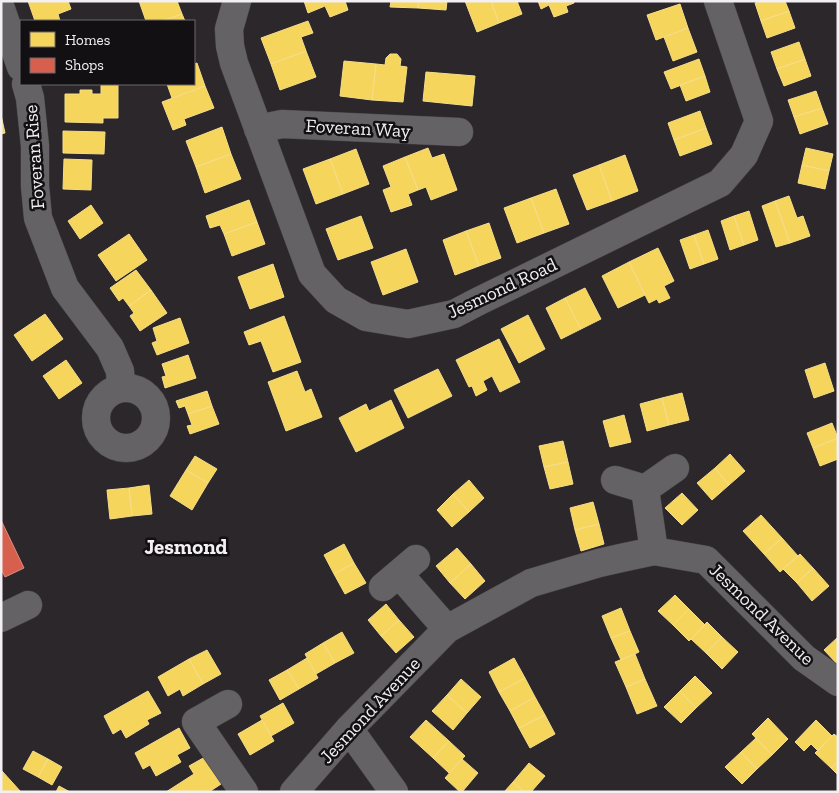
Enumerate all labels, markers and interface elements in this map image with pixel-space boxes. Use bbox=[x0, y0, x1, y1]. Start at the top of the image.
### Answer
legend bbox=[20, 20, 195, 85]
text: Homes bbox=[65, 31, 110, 49]
text: Shops bbox=[65, 56, 104, 74]
street label: Foveran Rise bbox=[19, 104, 49, 210]
street label: Foveran Way bbox=[305, 114, 411, 142]
street label: Jesmond Road bbox=[444, 252, 561, 323]
district label: Jesmond bbox=[144, 534, 228, 559]
street label: Jesmond Avenue bbox=[705, 558, 819, 670]
street label: Jesmond Avenue bbox=[315, 652, 425, 768]

